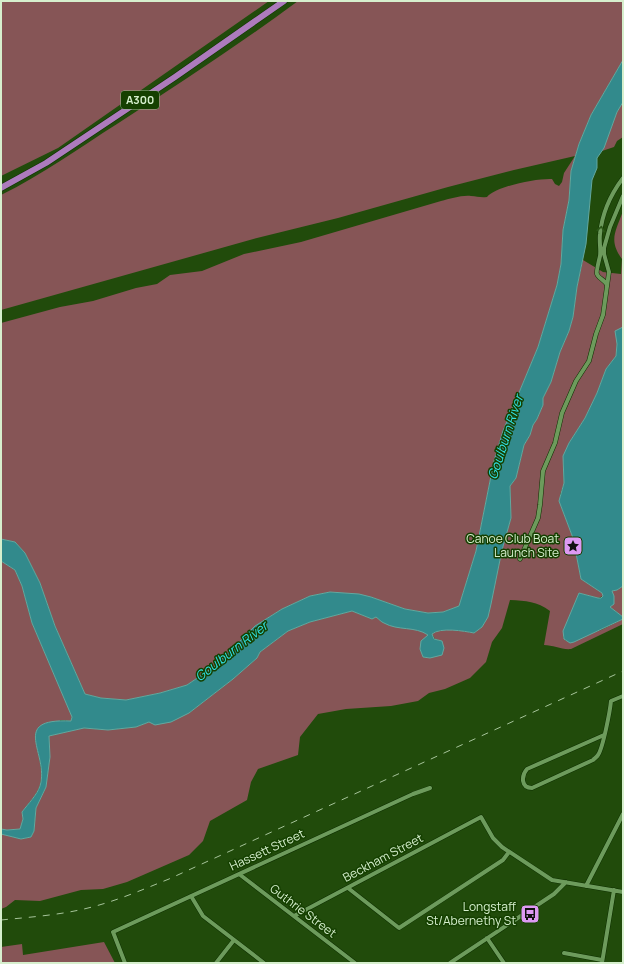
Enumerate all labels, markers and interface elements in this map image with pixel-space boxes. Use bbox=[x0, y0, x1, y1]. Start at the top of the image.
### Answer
road number: A300 bbox=[121, 91, 159, 109]
one-way arrow bbox=[596, 226, 605, 233]
water label: Goulburn River bbox=[483, 390, 528, 482]
place label: Canoe Club Boat Launch Site bbox=[466, 530, 559, 561]
place icon: Canoe Club Boat Launch Site bbox=[562, 535, 584, 557]
water label: Goulburn River bbox=[191, 615, 273, 685]
street label: Hassett Street bbox=[226, 825, 307, 874]
street label: Beckham Street bbox=[340, 829, 426, 886]
street label: Guthrie Street bbox=[267, 880, 340, 941]
place label: Longstaff St/Abernethy St bbox=[426, 898, 516, 929]
bus stop icon: Longstaff St/Abernethy St bbox=[519, 903, 541, 925]

